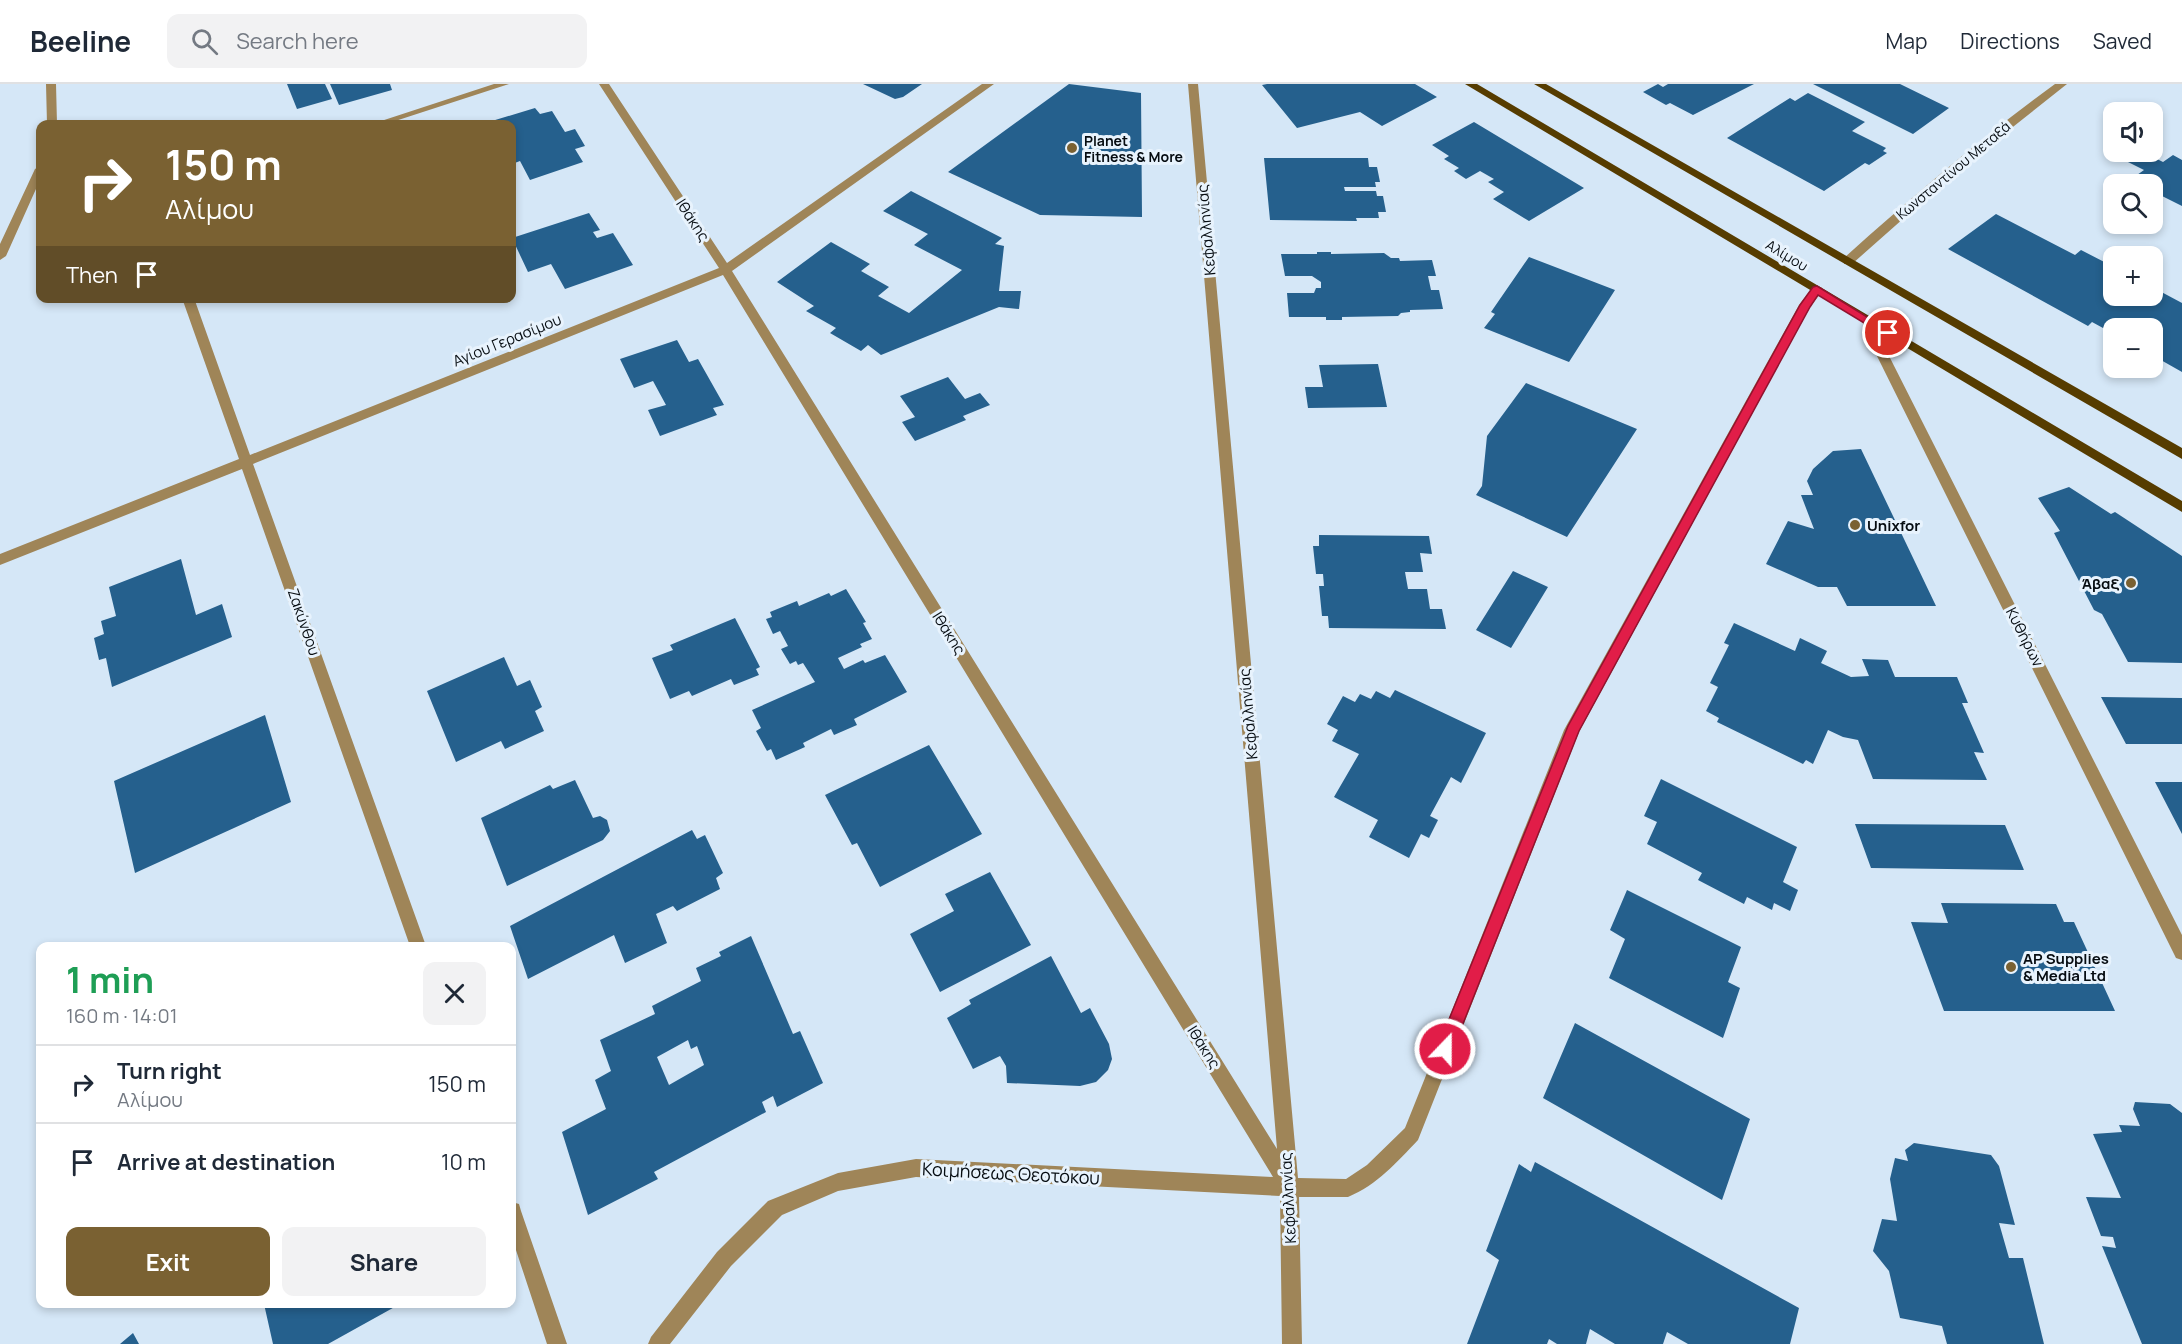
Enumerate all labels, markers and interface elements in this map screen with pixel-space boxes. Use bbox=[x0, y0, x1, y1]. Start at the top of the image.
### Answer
search box bbox=[167, 14, 587, 68]
text: Beeline bbox=[30, 22, 131, 60]
icon: search bbox=[188, 25, 221, 58]
text: Search here bbox=[236, 26, 359, 56]
text: Map bbox=[1886, 27, 1927, 55]
text: Directions bbox=[1960, 27, 2060, 55]
text: Saved bbox=[2093, 27, 2152, 55]
map controls bbox=[2103, 102, 2163, 378]
button: sound bbox=[2103, 102, 2163, 162]
street label: Κωνσταντίνου Μεταξά bbox=[1892, 117, 2014, 223]
place label: Planet Fitness & More bbox=[1084, 131, 1183, 166]
text: 150 m bbox=[165, 135, 282, 193]
marker: Planet Fitness & More bbox=[1065, 141, 1079, 155]
icon: right bbox=[66, 144, 144, 222]
button: search bbox=[2103, 174, 2163, 234]
street label: Κεφαλληνίας bbox=[1192, 184, 1220, 276]
text: Αλίμου bbox=[165, 190, 254, 227]
street label: Ιθάκης bbox=[671, 195, 715, 245]
street label: Αλίμου bbox=[1762, 235, 1812, 275]
button: + bbox=[2103, 246, 2163, 306]
icon: arrive bbox=[130, 258, 163, 291]
text: Then bbox=[66, 260, 118, 290]
pin bbox=[1862, 307, 1913, 358]
street label: Αγίου Γερασίμου bbox=[450, 309, 564, 371]
icon: arrive bbox=[1871, 316, 1904, 349]
button: − bbox=[2103, 318, 2163, 378]
place label: Unixfor bbox=[1867, 515, 1920, 536]
marker: Unixfor bbox=[1848, 518, 1862, 532]
place label: Άβαξ bbox=[2082, 573, 2119, 594]
marker: Άβαξ bbox=[2124, 576, 2138, 590]
street label: Ζακύνθου bbox=[283, 586, 325, 658]
street label: Κυθήρων bbox=[2001, 604, 2049, 671]
street label: Ιθάκης bbox=[928, 607, 970, 659]
street label: Κεφαλληνίας bbox=[1234, 668, 1262, 760]
place label: AP Supplies & Media Ltd bbox=[2023, 948, 2109, 986]
text: 1 min bbox=[66, 955, 154, 1004]
marker: AP Supplies & Media Ltd bbox=[2004, 960, 2018, 974]
button: close bbox=[423, 962, 486, 1025]
text: 160 m · 14:01 bbox=[66, 1002, 177, 1029]
position arrow bbox=[1413, 1017, 1477, 1081]
street label: Ιθάκης bbox=[1183, 1021, 1225, 1073]
text: Turn right bbox=[117, 1056, 222, 1086]
icon: right bbox=[66, 1068, 99, 1101]
text: 150 m bbox=[428, 1069, 486, 1099]
text: Αλίμου bbox=[117, 1086, 183, 1113]
icon: arrive bbox=[66, 1146, 99, 1179]
text: Arrive at destination bbox=[117, 1147, 335, 1177]
text: 10 m bbox=[441, 1147, 486, 1177]
street label: Κεφαλληνίας bbox=[1275, 1152, 1301, 1244]
street label: Κοιμήσεως Θεοτόκου bbox=[921, 1156, 1101, 1190]
button: Exit bbox=[66, 1227, 270, 1296]
button: Share bbox=[282, 1227, 486, 1296]

